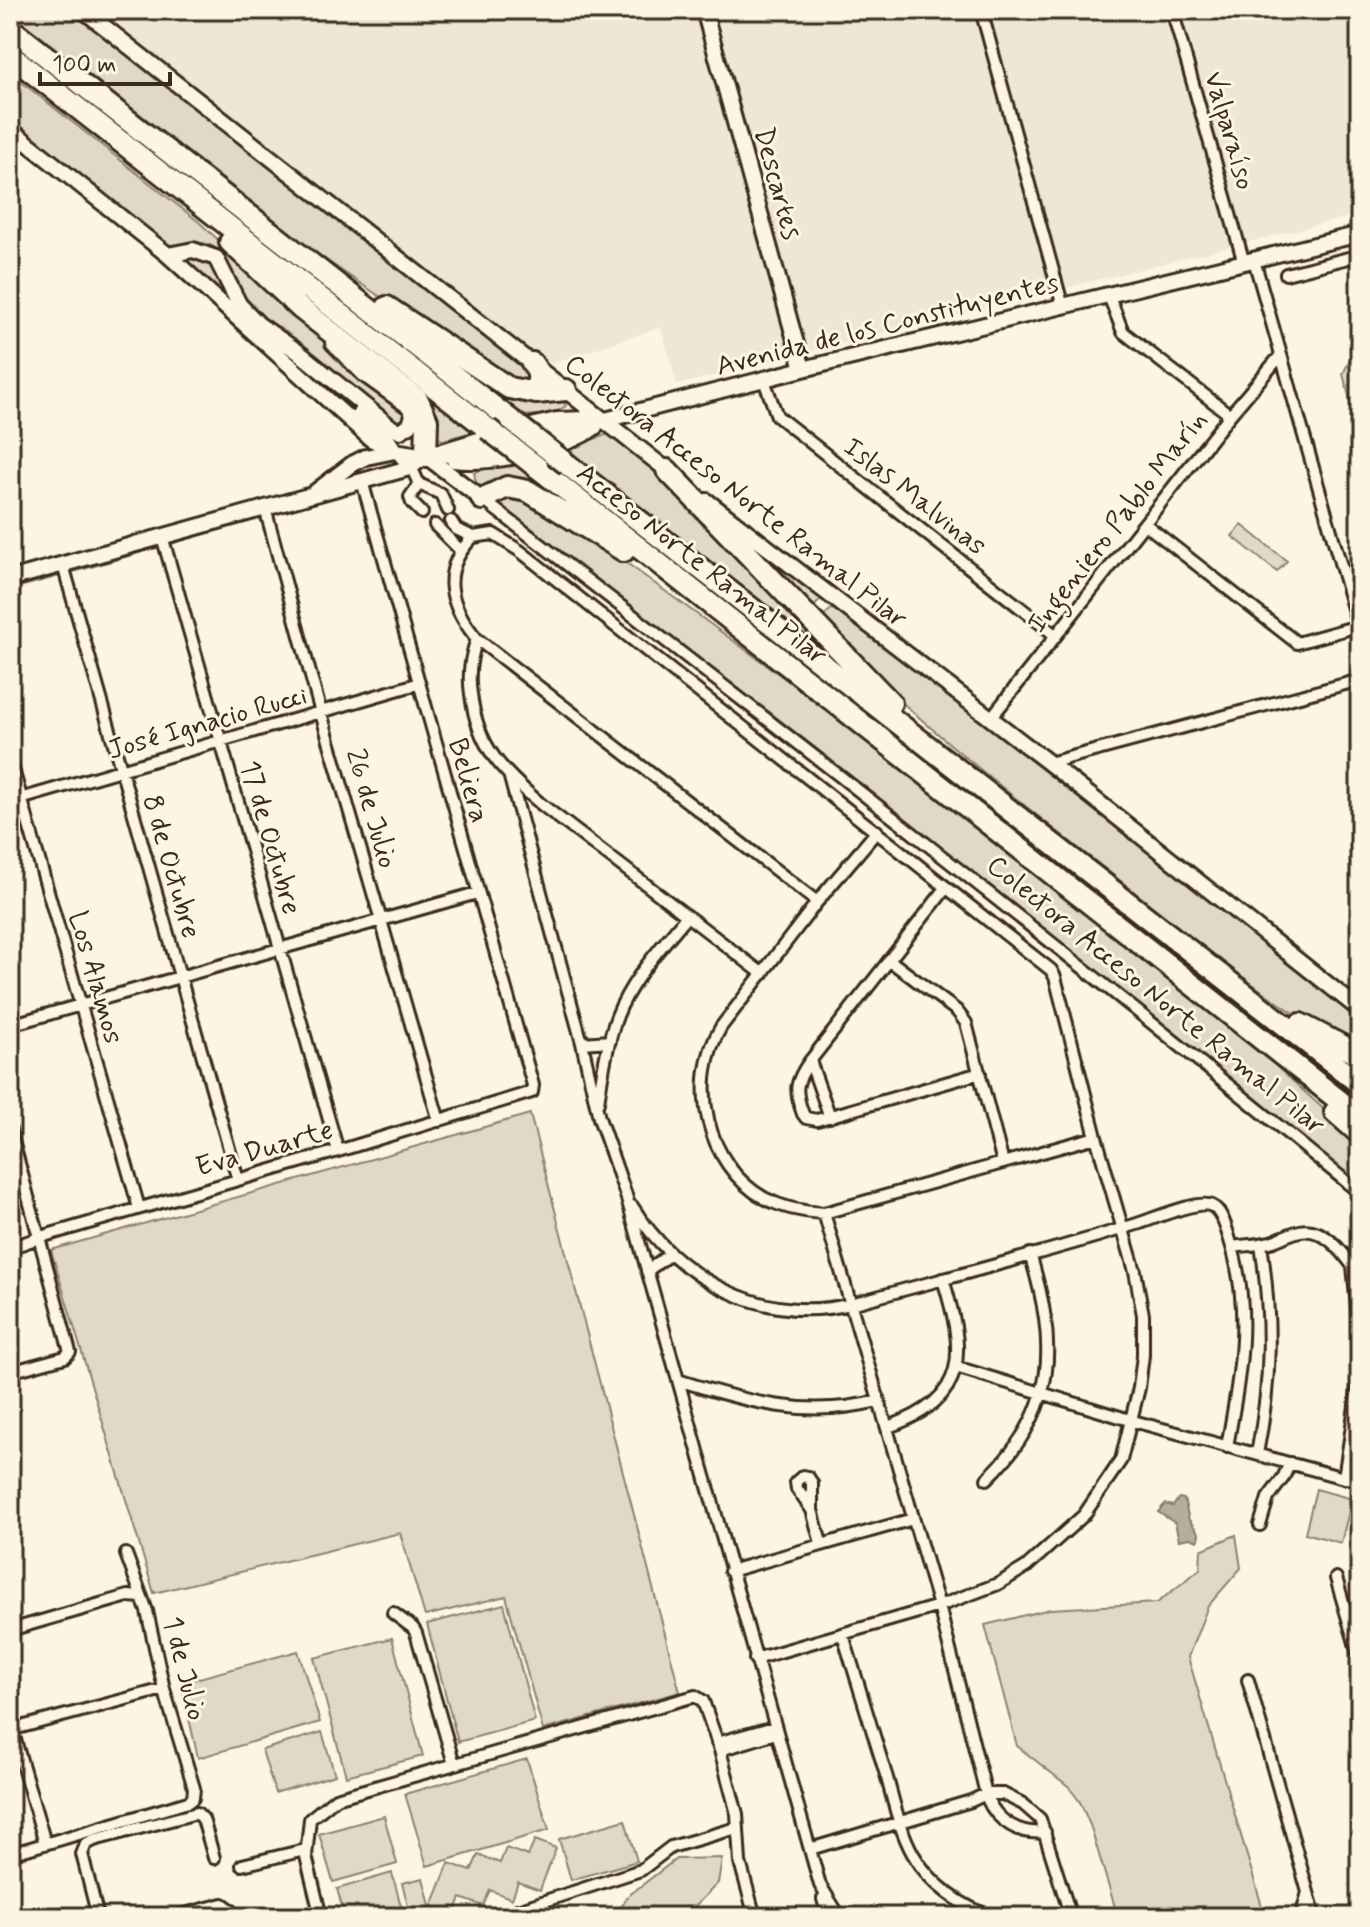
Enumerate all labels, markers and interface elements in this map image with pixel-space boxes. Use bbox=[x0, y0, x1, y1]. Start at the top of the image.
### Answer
scale bar bbox=[40, 36, 170, 86]
text: 100 m bbox=[52, 50, 116, 81]
street label: Valparaíso bbox=[1194, 67, 1263, 194]
street label: Descartes bbox=[744, 123, 809, 244]
street label: Avenida de los Constituyentes bbox=[712, 265, 1063, 386]
street label: Colectora Acceso Norte Ramal Pilar bbox=[562, 348, 912, 632]
street label: Ingeniero Pablo Marín bbox=[1019, 404, 1219, 643]
street label: Islas Malvinas bbox=[835, 429, 994, 565]
street label: Acceso Norte Ramal Pilar bbox=[575, 458, 831, 668]
street label: José Ignacio Rucci bbox=[104, 677, 312, 770]
street label: Beliera bbox=[438, 734, 497, 827]
street label: 26 de Julio bbox=[336, 745, 405, 873]
street label: 17 de Octubre bbox=[230, 756, 309, 919]
street label: 8 de Octubre bbox=[132, 791, 209, 943]
street label: Colectora Acceso Norte Ramal Pilar bbox=[978, 848, 1333, 1144]
street label: Los Alamos bbox=[58, 907, 131, 1048]
street label: Eva Duarte bbox=[192, 1112, 338, 1187]
street label: 1 de Julio bbox=[153, 1613, 214, 1725]

